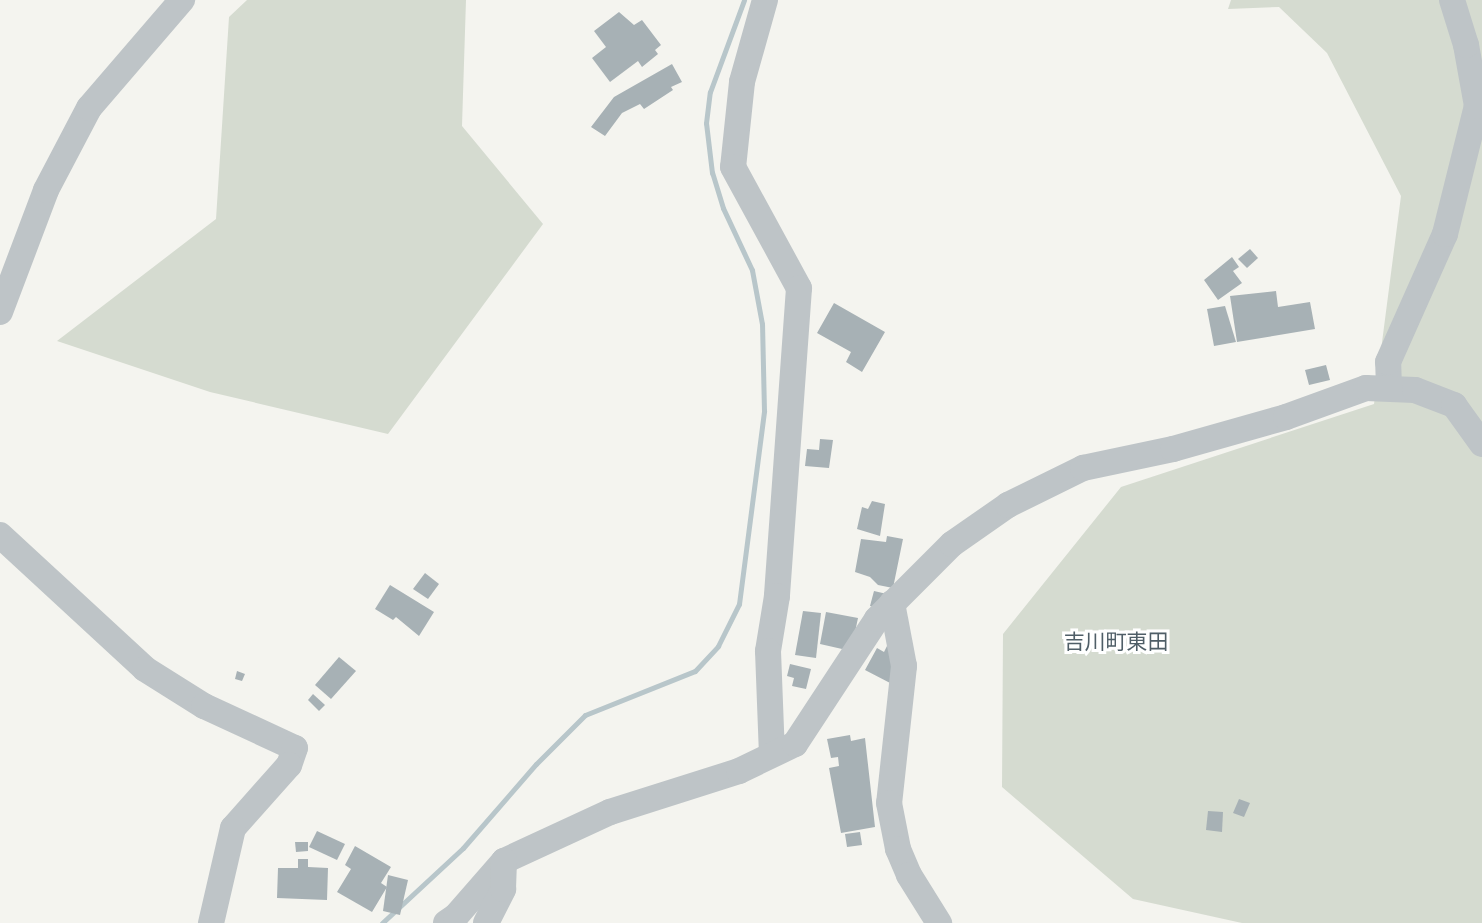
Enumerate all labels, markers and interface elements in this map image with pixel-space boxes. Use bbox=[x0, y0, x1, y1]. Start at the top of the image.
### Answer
district label: 吉川町東田 bbox=[1064, 630, 1168, 656]

